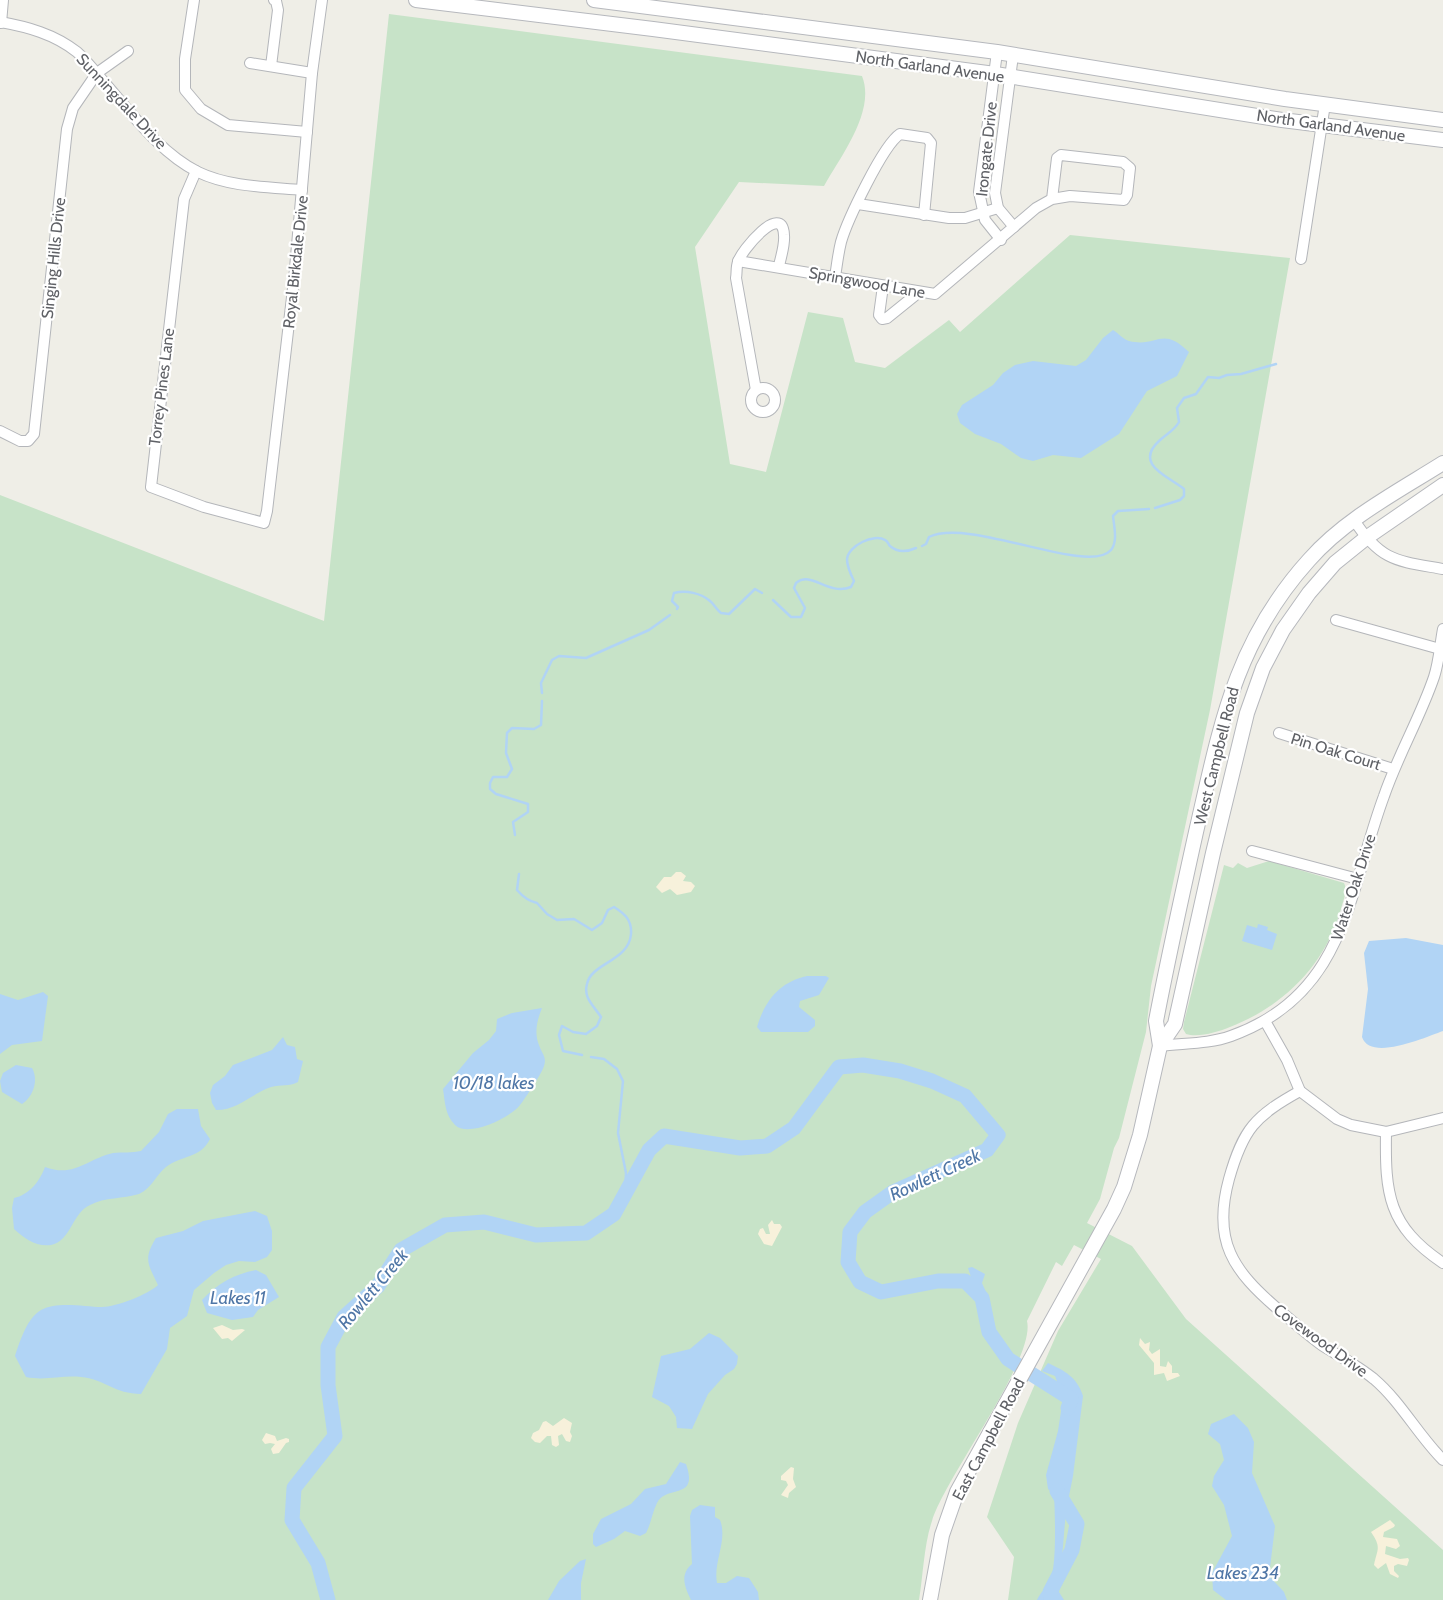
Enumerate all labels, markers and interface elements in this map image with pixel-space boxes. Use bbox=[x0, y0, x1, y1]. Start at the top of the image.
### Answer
street label: North Garland Avenue bbox=[855, 47, 1005, 86]
street label: Sunningdale Drive bbox=[72, 50, 171, 153]
street label: Irongate Drive bbox=[972, 101, 1001, 197]
street label: North Garland Avenue bbox=[1256, 106, 1406, 145]
street label: Royal Birkdale Drive bbox=[279, 195, 312, 330]
street label: Singing Hills Drive bbox=[38, 196, 69, 320]
street label: Springwood Lane bbox=[807, 263, 927, 302]
street label: Torrey Pines Lane bbox=[145, 327, 178, 447]
street label: West Campbell Road bbox=[1190, 685, 1243, 827]
street label: Pin Oak Court bbox=[1289, 729, 1384, 774]
street label: Water Oak Drive bbox=[1327, 832, 1380, 943]
water label: 10/18 lakes bbox=[453, 1072, 535, 1094]
water label: Rowlett Creek bbox=[886, 1144, 985, 1206]
water label: Rowlett Creek bbox=[333, 1244, 414, 1333]
water label: Lakes 11 bbox=[210, 1287, 266, 1309]
street label: Covewood Drive bbox=[1270, 1300, 1371, 1381]
street label: East Campbell Road bbox=[948, 1375, 1029, 1504]
water label: Lakes 234 bbox=[1207, 1562, 1279, 1584]

